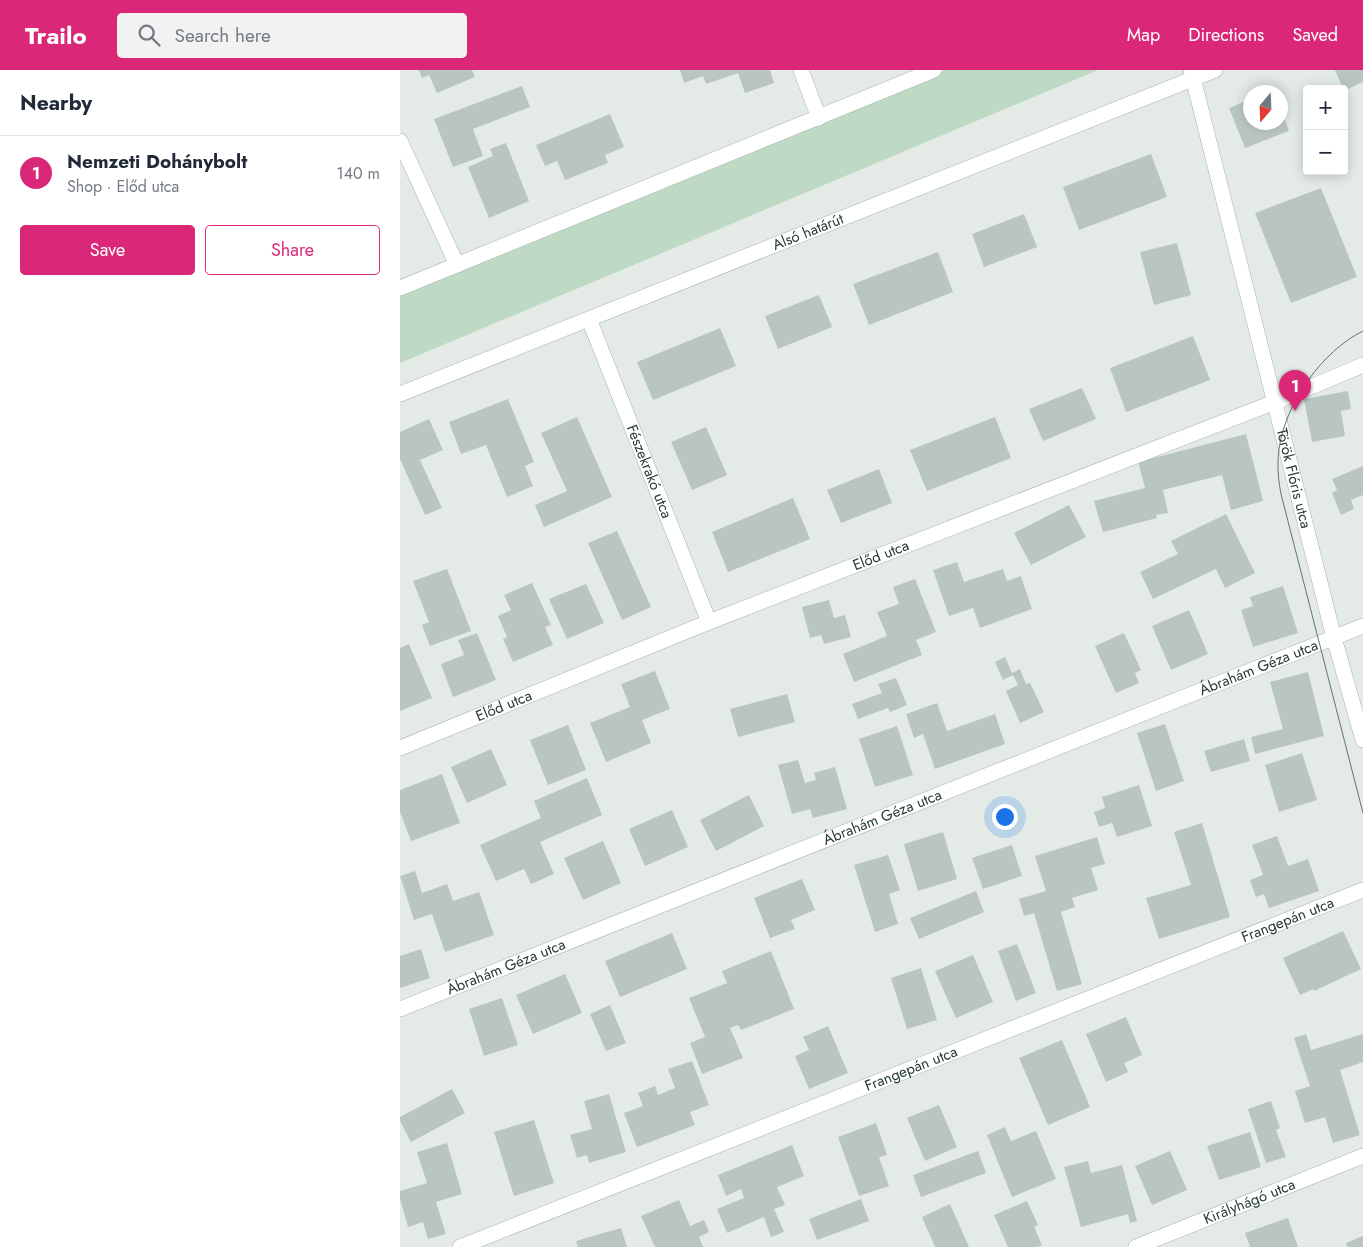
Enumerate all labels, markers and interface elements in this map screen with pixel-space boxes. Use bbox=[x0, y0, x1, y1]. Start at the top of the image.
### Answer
search box bbox=[117, 13, 467, 58]
text: Trailo bbox=[25, 18, 87, 53]
icon: search bbox=[135, 21, 163, 49]
text: Search here bbox=[175, 22, 271, 49]
text: Map bbox=[1127, 22, 1160, 48]
text: Directions bbox=[1188, 22, 1264, 48]
text: Saved bbox=[1292, 22, 1338, 48]
north arrow bbox=[1243, 85, 1288, 130]
map controls bbox=[1303, 85, 1348, 175]
button: + bbox=[1303, 85, 1348, 130]
text: Nearby bbox=[20, 88, 92, 118]
button: − bbox=[1303, 130, 1348, 175]
text: Nemzeti Dohánybolt bbox=[67, 148, 247, 175]
text: 1 bbox=[32, 162, 40, 185]
text: 140 m bbox=[337, 162, 380, 185]
text: Shop · Előd utca bbox=[67, 175, 179, 198]
street label: Alsó határút bbox=[769, 208, 847, 256]
button: Save bbox=[20, 225, 195, 275]
button: Share bbox=[205, 225, 380, 275]
pin: 1 bbox=[1279, 370, 1311, 411]
street label: Fészekrakó utca bbox=[621, 421, 678, 522]
street label: Török Flóris utca bbox=[1271, 426, 1317, 531]
street label: Előd utca bbox=[849, 534, 912, 576]
street label: Ábrahám Géza utca bbox=[1196, 634, 1321, 701]
street label: Előd utca bbox=[472, 684, 535, 727]
street label: Ábrahám Géza utca bbox=[820, 784, 945, 851]
your location bbox=[992, 804, 1018, 830]
street label: Frangepán utca bbox=[1238, 892, 1337, 948]
street label: Ábrahám Géza utca bbox=[443, 933, 569, 1000]
street label: Frangepán utca bbox=[861, 1040, 961, 1097]
street label: Királyhágó utca bbox=[1200, 1173, 1298, 1230]

